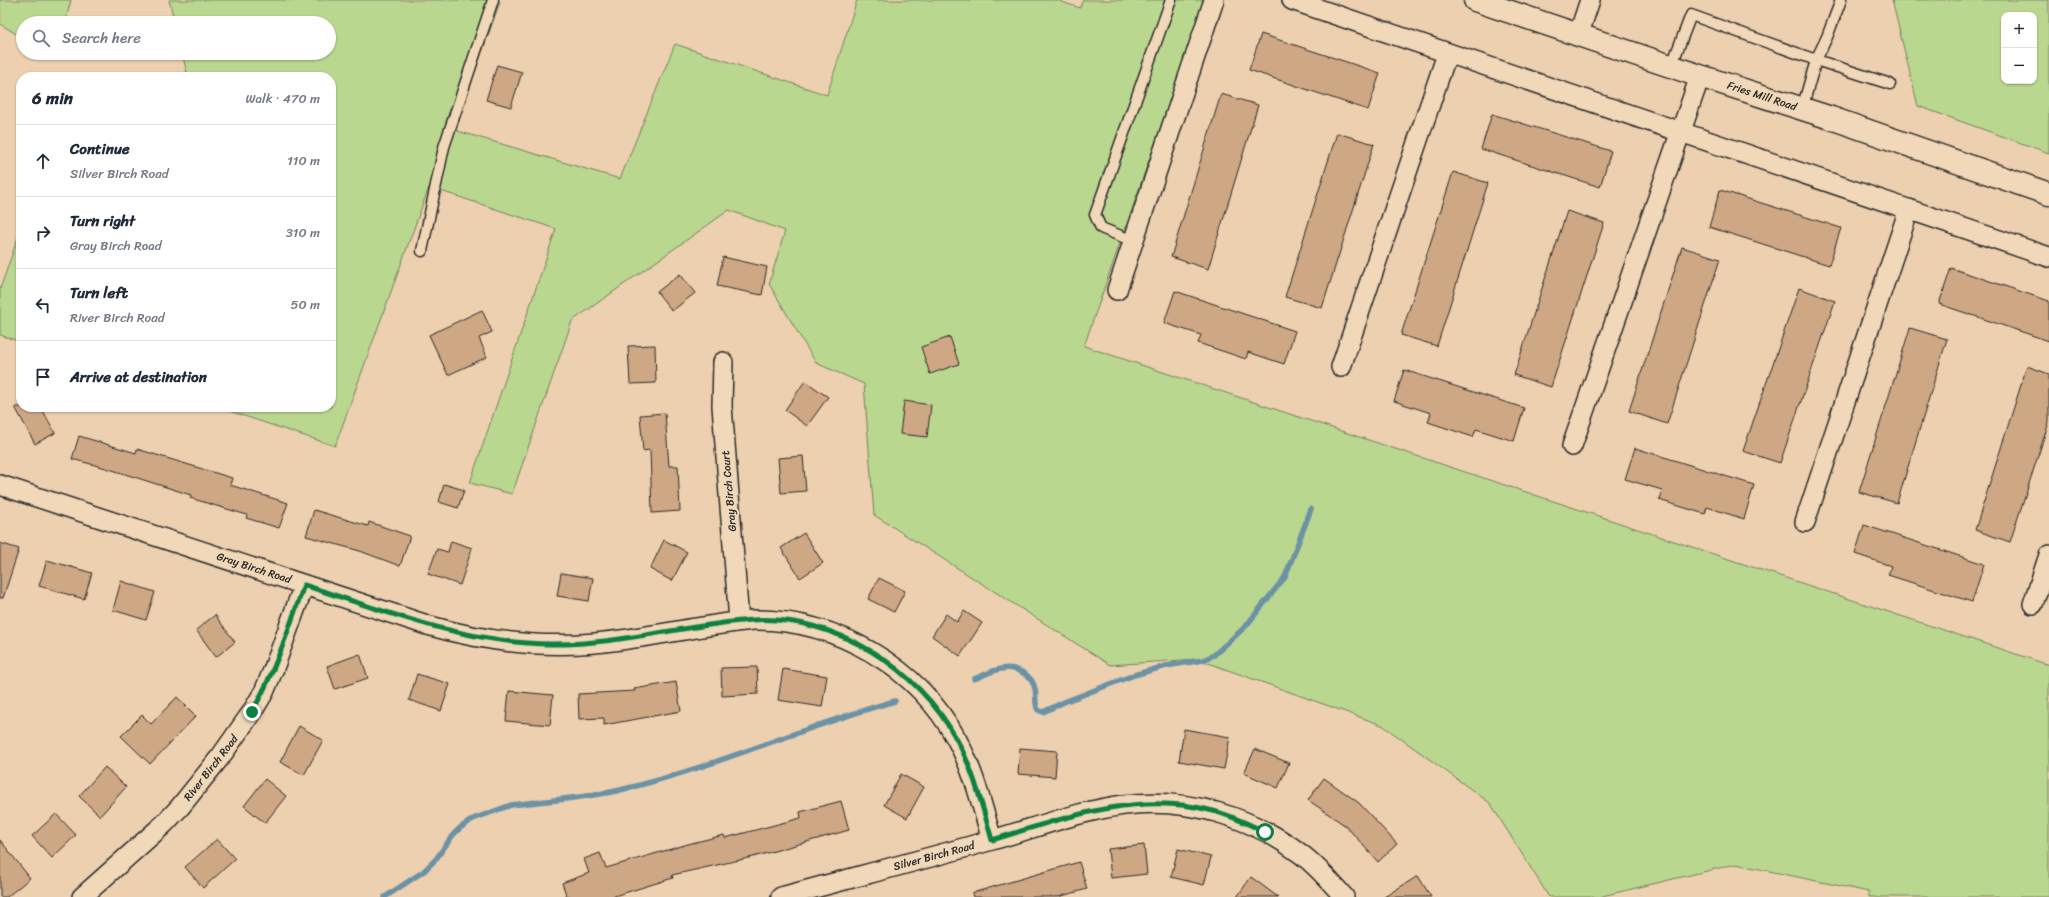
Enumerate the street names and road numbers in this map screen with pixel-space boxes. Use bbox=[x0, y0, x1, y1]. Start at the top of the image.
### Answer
street label: Fries Mill Road bbox=[1725, 76, 1800, 117]
street label: Gray Birch Court bbox=[716, 449, 742, 532]
street label: Gray Birch Road bbox=[214, 547, 295, 589]
street label: River Birch Road bbox=[179, 730, 244, 805]
street label: Silver Birch Road bbox=[891, 836, 978, 876]

